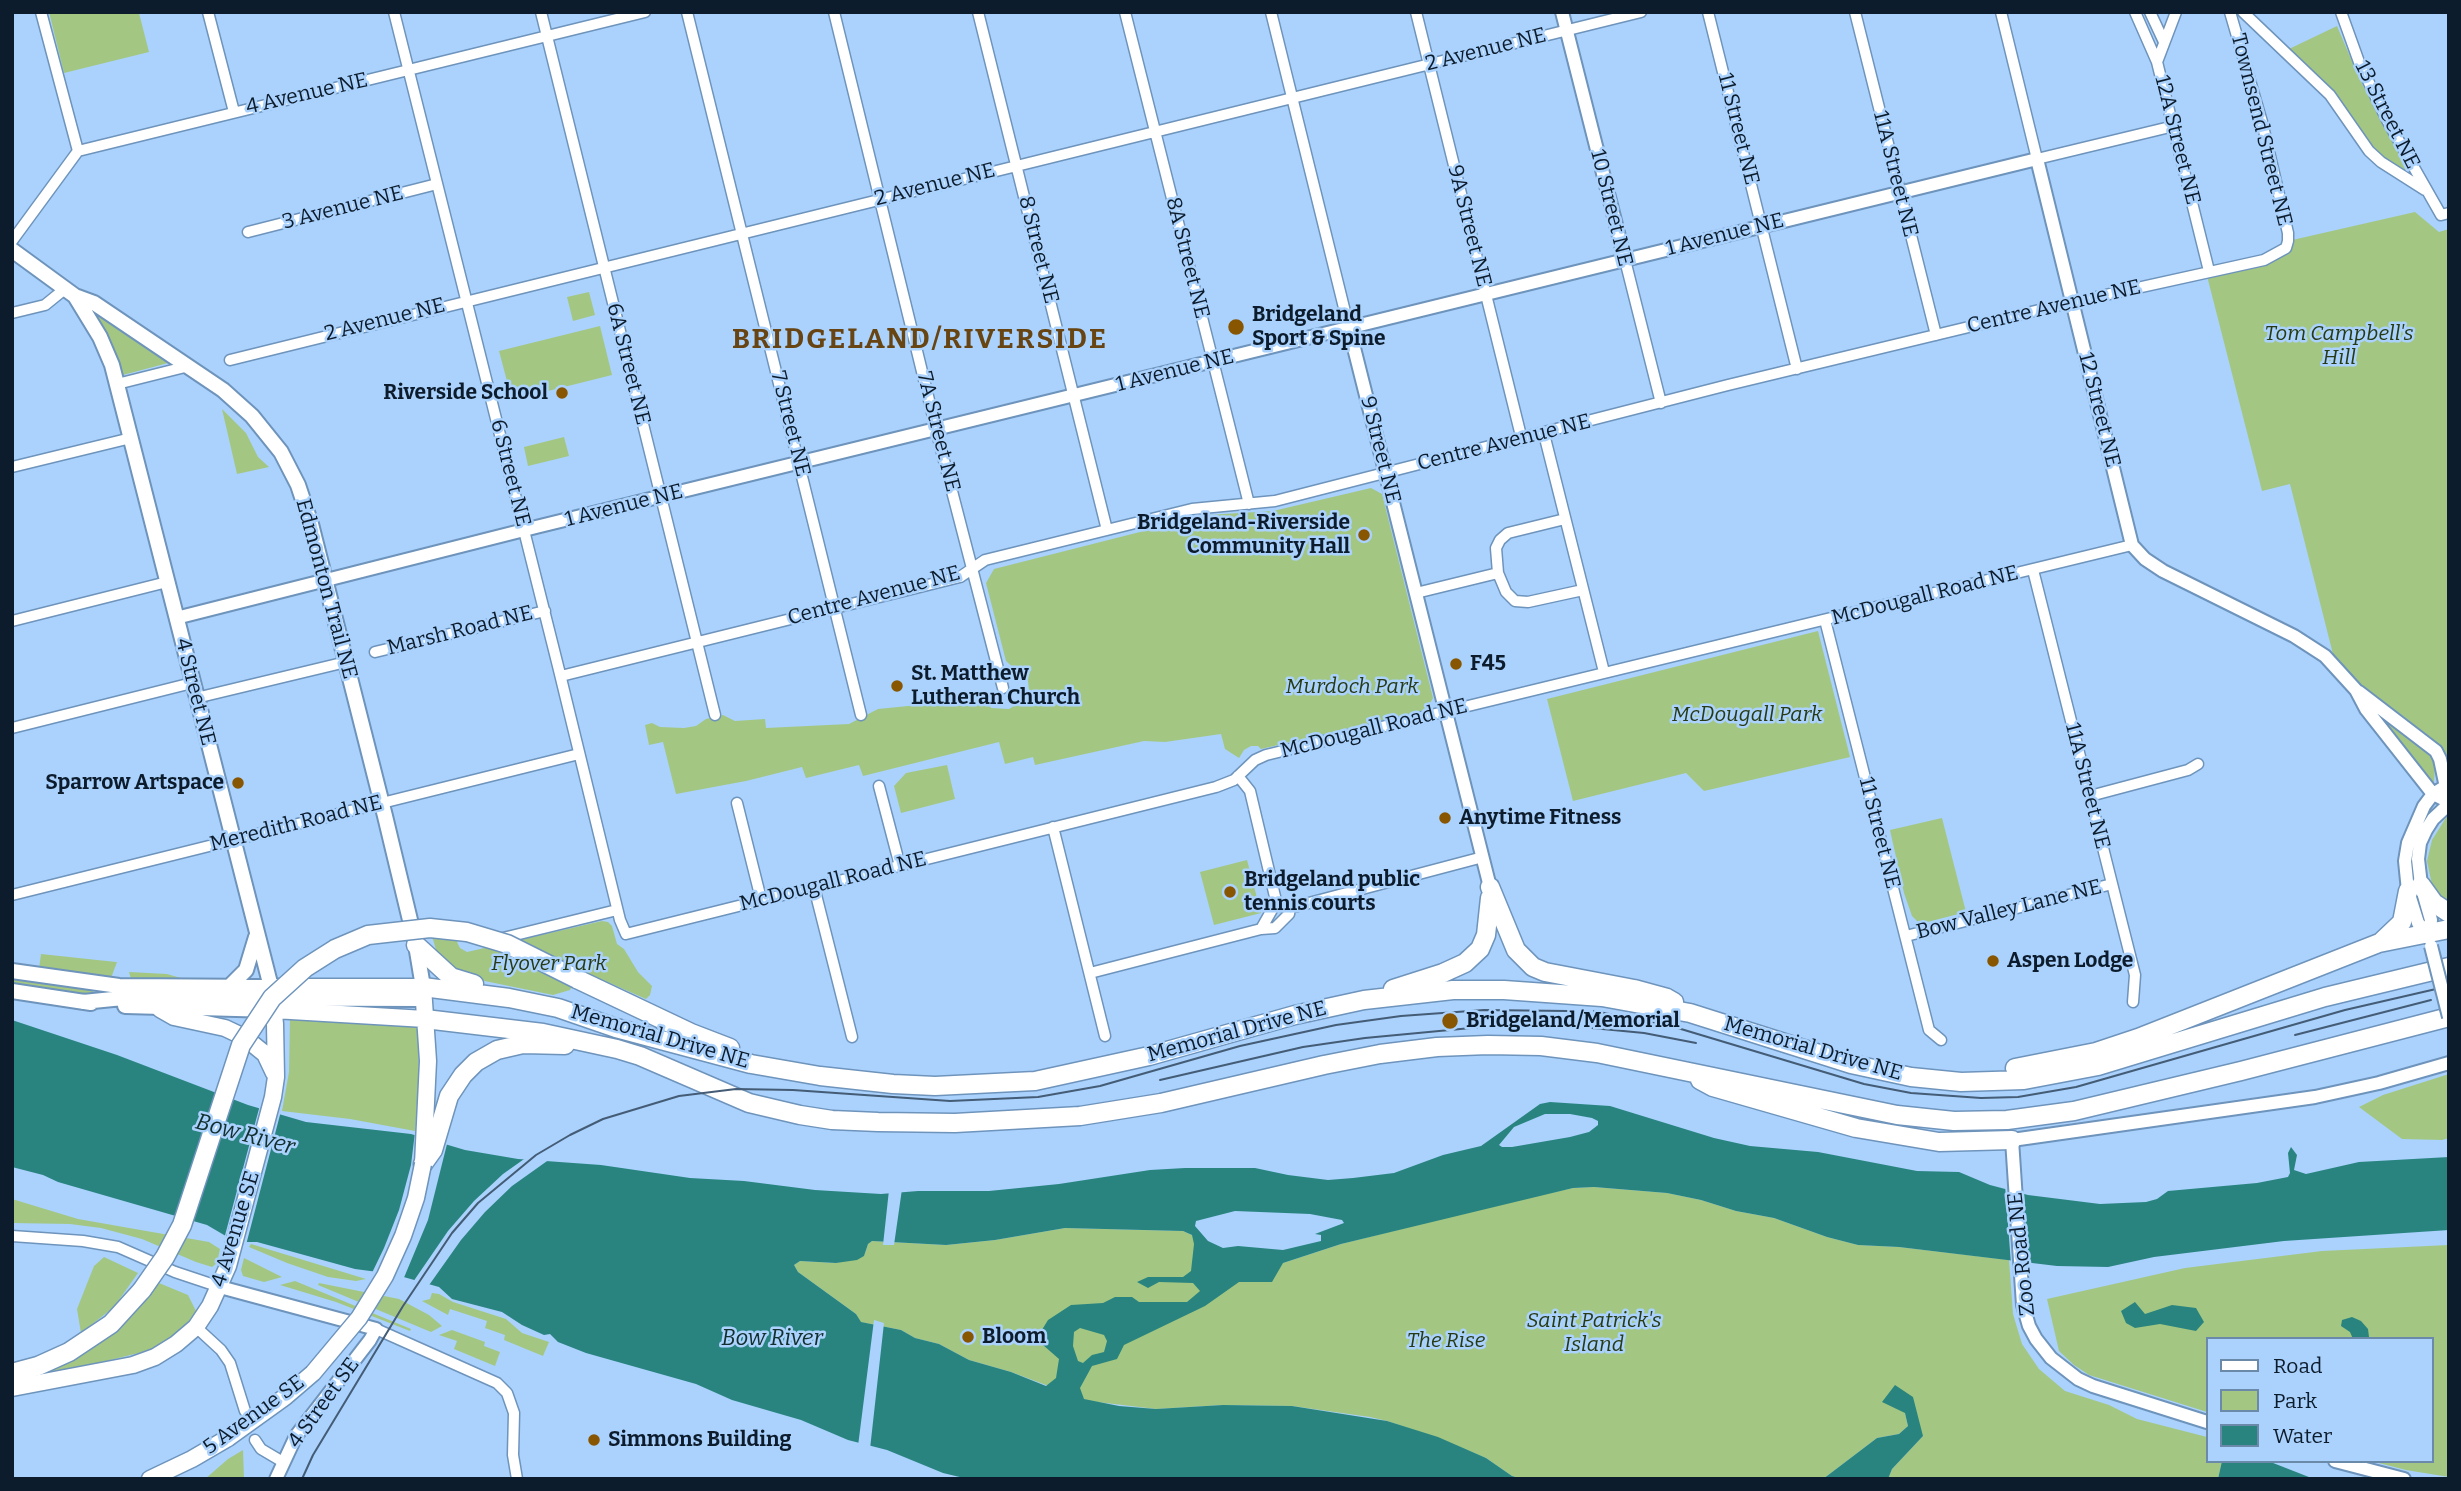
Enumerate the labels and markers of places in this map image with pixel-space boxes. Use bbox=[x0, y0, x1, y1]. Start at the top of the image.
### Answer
place label: Bridgeland Sport & Spine bbox=[1252, 302, 1385, 352]
marker: Bridgeland Sport & Spine bbox=[1226, 317, 1246, 337]
place label: Riverside School bbox=[383, 380, 548, 406]
marker: Riverside School bbox=[554, 385, 570, 401]
place label: Bridgeland-Riverside Community Hall bbox=[1137, 510, 1350, 560]
marker: Bridgeland-Riverside Community Hall bbox=[1356, 527, 1372, 543]
place label: F45 bbox=[1470, 651, 1506, 677]
marker: F45 bbox=[1448, 656, 1464, 672]
place label: St. Matthew Lutheran Church bbox=[911, 661, 1080, 711]
marker: St. Matthew Lutheran Church bbox=[889, 678, 905, 694]
place label: Sparrow Artspace bbox=[45, 770, 224, 796]
marker: Sparrow Artspace bbox=[230, 775, 246, 791]
place label: Anytime Fitness bbox=[1459, 805, 1621, 831]
marker: Anytime Fitness bbox=[1437, 810, 1453, 826]
place label: Bridgeland public tennis courts bbox=[1244, 867, 1420, 917]
marker: Bridgeland public tennis courts bbox=[1222, 884, 1238, 900]
place label: Aspen Lodge bbox=[2007, 948, 2133, 974]
marker: Aspen Lodge bbox=[1985, 953, 2001, 969]
place label: Bridgeland/Memorial bbox=[1466, 1008, 1680, 1034]
marker: Bridgeland/Memorial bbox=[1440, 1011, 1460, 1031]
place label: Bloom bbox=[982, 1324, 1046, 1350]
marker: Bloom bbox=[960, 1329, 976, 1345]
place label: Simmons Building bbox=[608, 1427, 791, 1453]
marker: Simmons Building bbox=[586, 1432, 602, 1448]

